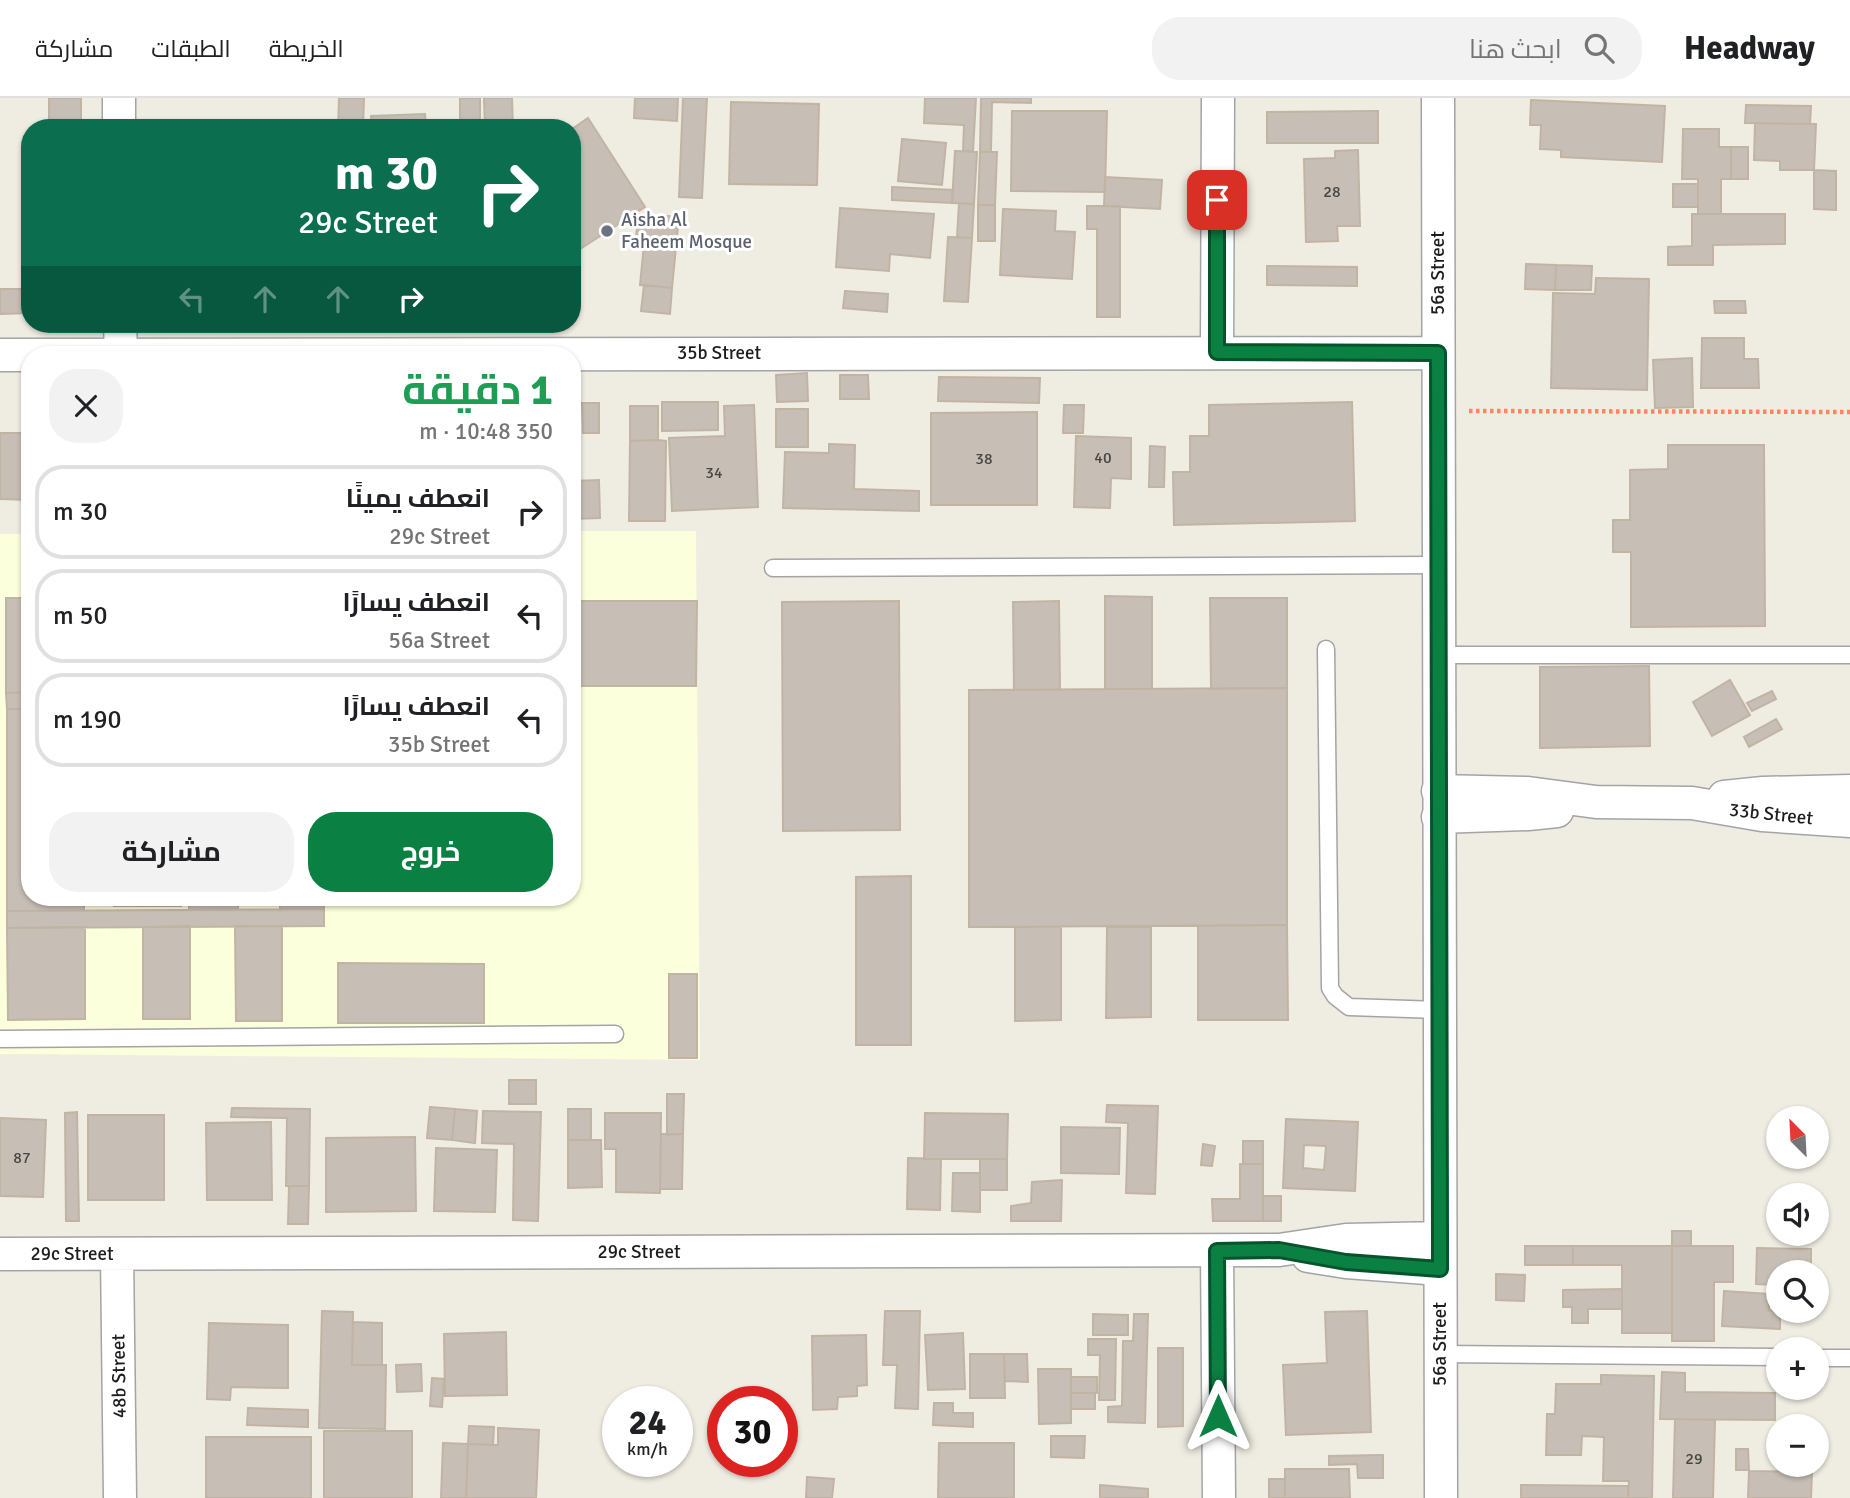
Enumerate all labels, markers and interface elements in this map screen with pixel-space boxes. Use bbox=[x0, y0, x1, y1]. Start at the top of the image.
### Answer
search box bbox=[1152, 17, 1642, 80]
text: Headway bbox=[1684, 28, 1815, 69]
icon: search bbox=[1580, 29, 1618, 67]
text: مشاركة bbox=[35, 34, 113, 64]
text: الطبقات bbox=[151, 34, 231, 64]
text: الخريطة bbox=[269, 34, 344, 64]
text: ابحث هنا bbox=[1469, 34, 1562, 66]
text: 30 m bbox=[335, 143, 438, 203]
icon: right bbox=[462, 147, 553, 238]
pin bbox=[1187, 170, 1247, 230]
icon: arrive bbox=[1198, 181, 1236, 219]
house number: 28 bbox=[1323, 182, 1341, 202]
text: 29c Street bbox=[298, 203, 438, 242]
place label: Aisha Al Faheem Mosque bbox=[621, 208, 752, 254]
marker: Aisha Al Faheem Mosque bbox=[599, 223, 615, 239]
street label: 56a Street bbox=[1426, 231, 1450, 315]
icon: left bbox=[173, 280, 211, 318]
icon: ahead bbox=[246, 280, 284, 318]
icon: ahead bbox=[319, 280, 357, 318]
icon: right bbox=[392, 280, 430, 318]
street label: 35b Street bbox=[677, 341, 761, 365]
text: 1 دقيقة bbox=[402, 365, 553, 416]
button: close bbox=[49, 369, 123, 443]
text: 350 m · 10:48 bbox=[419, 417, 553, 446]
house number: 40 bbox=[1094, 448, 1112, 468]
house number: 38 bbox=[975, 449, 993, 469]
house number: 34 bbox=[705, 463, 723, 483]
text: انعطف يمينًا bbox=[346, 483, 490, 515]
icon: right bbox=[511, 493, 549, 531]
text: 30 m bbox=[53, 496, 108, 528]
text: 29c Street bbox=[389, 522, 490, 551]
text: انعطف يسارًا bbox=[342, 587, 490, 619]
icon: left bbox=[511, 597, 549, 635]
text: 50 m bbox=[53, 600, 108, 632]
text: 56a Street bbox=[389, 626, 490, 655]
text: انعطف يسارًا bbox=[342, 691, 490, 723]
icon: left bbox=[511, 701, 549, 739]
text: 190 m bbox=[53, 704, 122, 736]
text: 35b Street bbox=[388, 730, 490, 759]
street label: 33b Street bbox=[1728, 798, 1814, 830]
button: مشاركة bbox=[49, 812, 294, 892]
button: خروج bbox=[308, 812, 553, 892]
north arrow bbox=[1766, 1106, 1829, 1169]
map controls bbox=[1766, 1106, 1829, 1477]
house number: 87 bbox=[13, 1148, 31, 1168]
button: sound bbox=[1766, 1183, 1829, 1246]
street label: 29c Street bbox=[597, 1240, 681, 1264]
street label: 29c Street bbox=[30, 1242, 114, 1266]
button: search bbox=[1766, 1260, 1829, 1323]
street label: 56a Street bbox=[1428, 1302, 1452, 1386]
street label: 48b Street bbox=[106, 1333, 132, 1418]
button: + bbox=[1766, 1337, 1829, 1400]
position arrow bbox=[1181, 1379, 1255, 1453]
speed limit sign: 30 bbox=[707, 1386, 798, 1477]
text: 24 bbox=[629, 1401, 666, 1444]
button: − bbox=[1766, 1414, 1829, 1477]
text: km/h bbox=[627, 1438, 668, 1460]
house number: 29 bbox=[1685, 1449, 1703, 1469]

